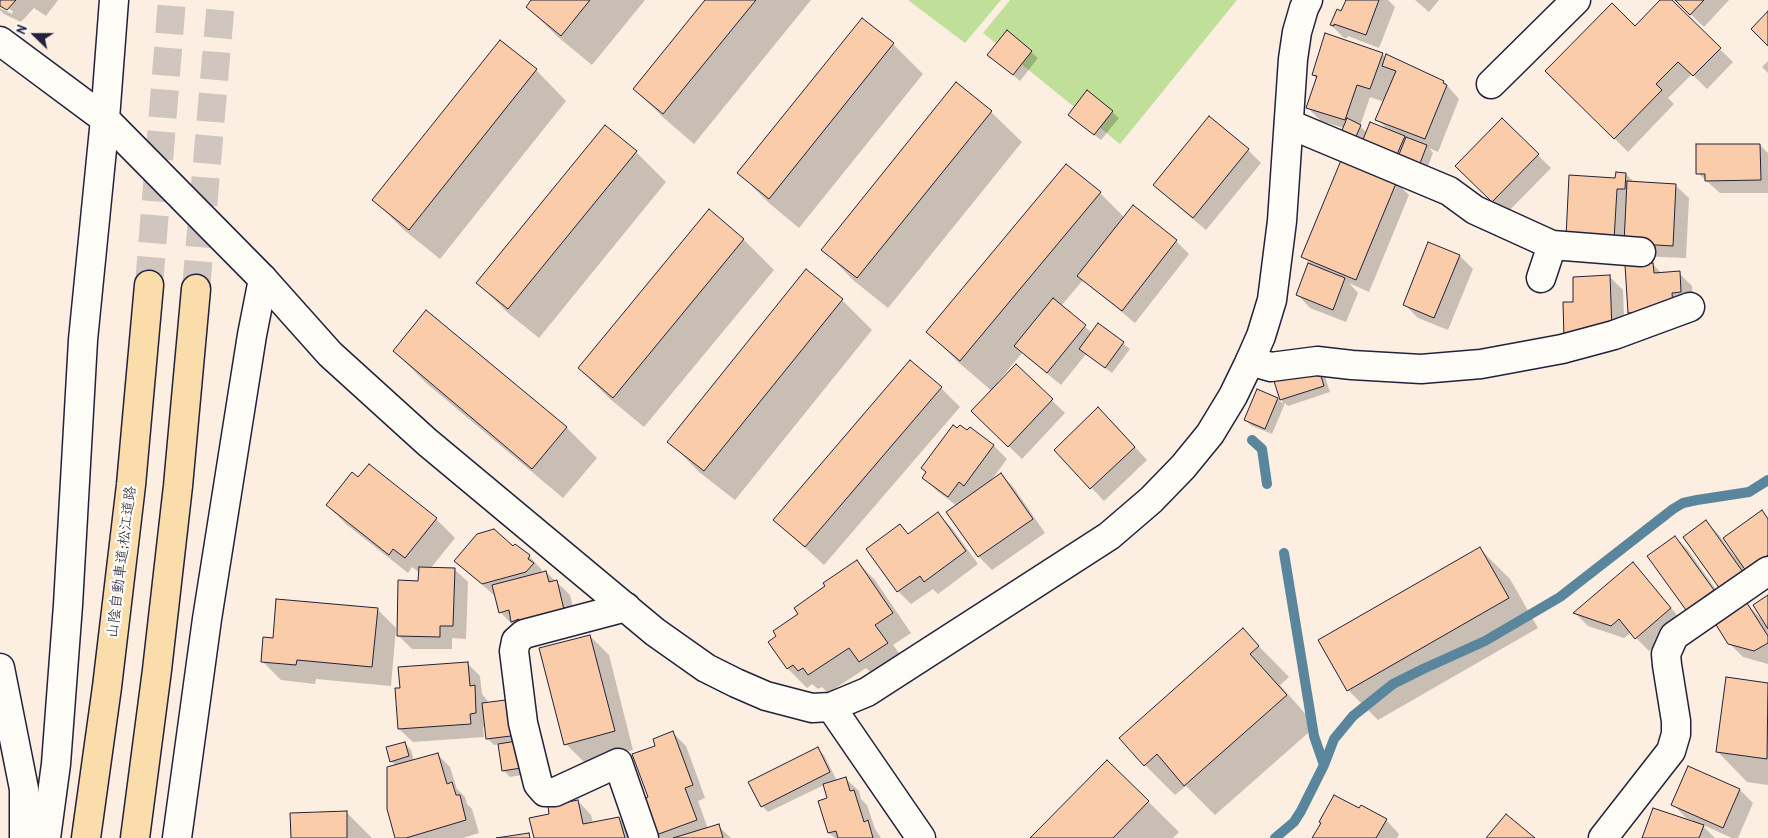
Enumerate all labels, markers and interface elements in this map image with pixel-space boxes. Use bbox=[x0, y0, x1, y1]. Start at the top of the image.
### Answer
north arrow bbox=[10, 10, 60, 60]
text: N bbox=[10, 22, 31, 36]
street label: 山陰自動車道;松江道路 bbox=[104, 485, 140, 639]

